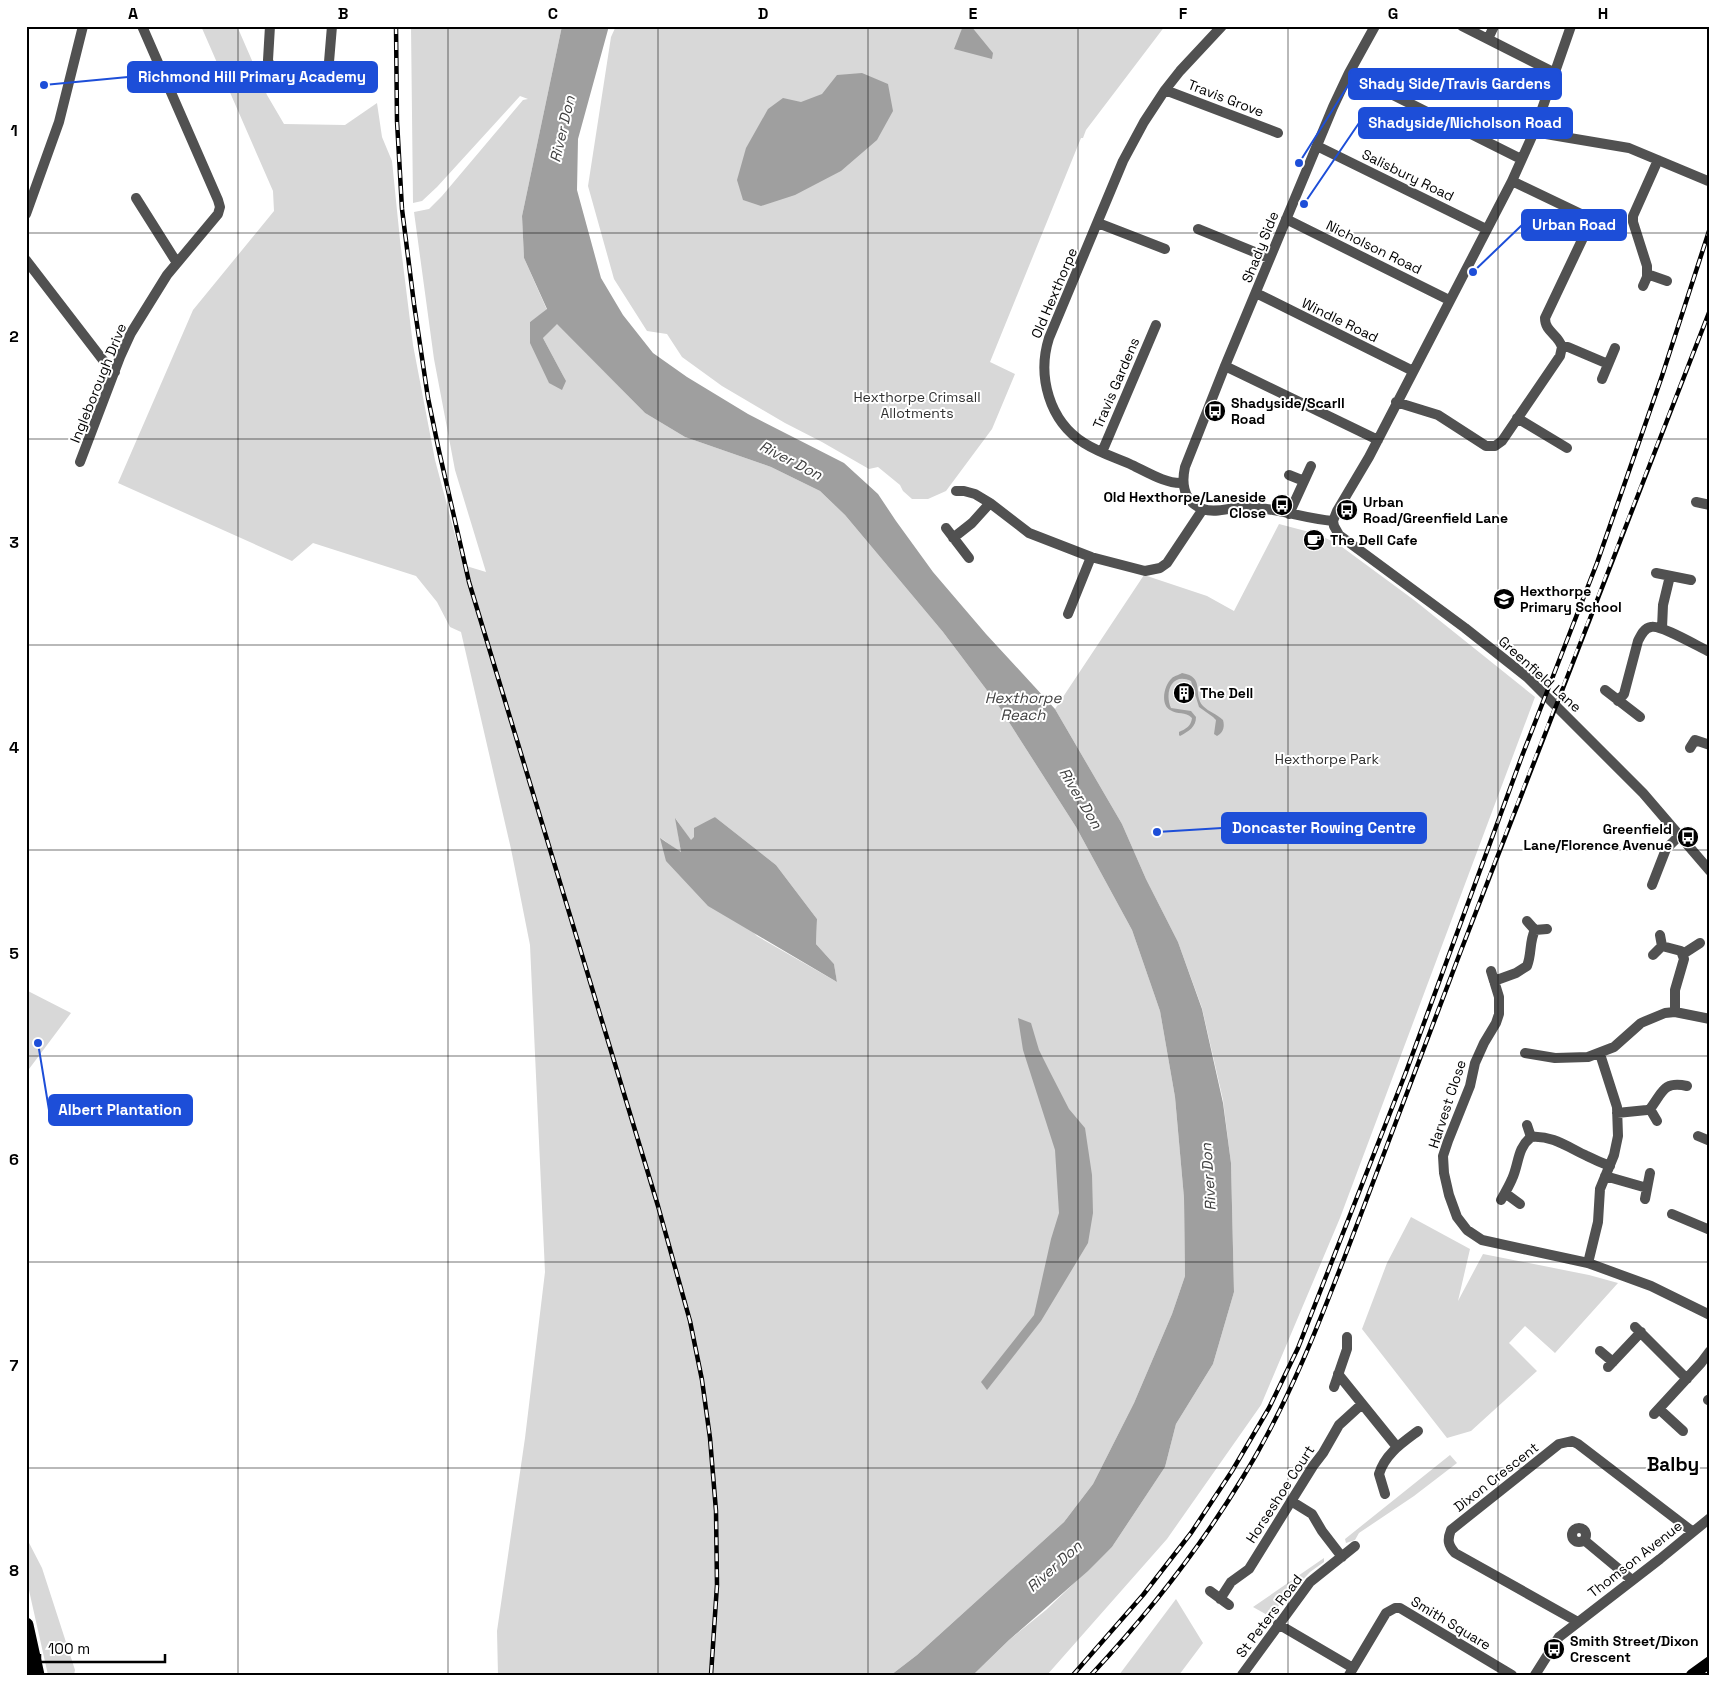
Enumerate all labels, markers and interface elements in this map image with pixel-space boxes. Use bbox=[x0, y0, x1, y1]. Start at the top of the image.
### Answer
text: A bbox=[128, 3, 138, 24]
text: B bbox=[338, 3, 348, 24]
text: C bbox=[548, 3, 558, 24]
text: D bbox=[758, 3, 768, 24]
text: E bbox=[969, 3, 978, 24]
text: F bbox=[1179, 3, 1188, 24]
text: G bbox=[1388, 3, 1398, 24]
text: H bbox=[1598, 3, 1608, 24]
callout: Richmond Hill Primary Academy bbox=[128, 62, 377, 92]
text: Richmond Hill Primary Academy bbox=[138, 67, 366, 86]
callout: Shady Side/Travis Gardens bbox=[1349, 69, 1561, 99]
text: Shady Side/Travis Gardens bbox=[1359, 74, 1551, 93]
street label: Travis Grove bbox=[1185, 75, 1267, 121]
water label: River Don bbox=[545, 93, 579, 164]
callout: Shadyside/Nicholson Road bbox=[1359, 108, 1572, 138]
text: Shadyside/Nicholson Road bbox=[1368, 113, 1562, 132]
text: 1 bbox=[10, 120, 18, 141]
street label: Salisbury Road bbox=[1359, 145, 1457, 205]
street label: Shady Side bbox=[1238, 209, 1282, 285]
callout: Urban Road bbox=[1522, 210, 1626, 240]
text: Urban Road bbox=[1532, 215, 1616, 234]
street label: Nicholson Road bbox=[1323, 216, 1425, 278]
street label: Old Hexthorpe bbox=[1027, 245, 1081, 341]
street label: Windle Road bbox=[1299, 294, 1381, 346]
street label: Ingleborough Drive bbox=[66, 321, 130, 445]
text: 2 bbox=[9, 326, 19, 347]
street label: Travis Gardens bbox=[1089, 335, 1143, 431]
park label: Hexthorpe Crimsall Allotments bbox=[853, 388, 981, 422]
place label: Shadyside/Scarll Road bbox=[1231, 394, 1345, 428]
bus stop icon: Shadyside/Scarll Road bbox=[1203, 399, 1227, 423]
water label: River Don bbox=[757, 436, 826, 484]
place label: Old Hexthorpe/Laneside Close bbox=[1103, 488, 1266, 522]
bus stop icon: Old Hexthorpe/Laneside Close bbox=[1270, 493, 1294, 517]
place label: Urban Road/Greenfield Lane bbox=[1363, 493, 1508, 527]
bus stop icon: Urban Road/Greenfield Lane bbox=[1335, 498, 1359, 522]
cafe icon: The Dell Cafe bbox=[1302, 528, 1326, 552]
place label: The Dell Cafe bbox=[1330, 531, 1417, 549]
text: 3 bbox=[9, 532, 19, 553]
place label: Hexthorpe Primary School bbox=[1520, 582, 1622, 616]
school or university icon: Hexthorpe Primary School bbox=[1492, 587, 1516, 611]
street label: Greenfield Lane bbox=[1495, 632, 1585, 716]
building icon: The Dell bbox=[1172, 681, 1196, 705]
place label: The Dell bbox=[1200, 684, 1253, 702]
water label: Hexthorpe Reach bbox=[985, 688, 1062, 724]
text: 4 bbox=[9, 737, 19, 758]
park label: Hexthorpe Park bbox=[1275, 750, 1380, 768]
water label: River Don bbox=[1055, 764, 1107, 833]
callout: Doncaster Rowing Centre bbox=[1222, 813, 1426, 843]
text: Doncaster Rowing Centre bbox=[1232, 818, 1416, 837]
place label: Greenfield Lane/Florence Avenue bbox=[1523, 820, 1672, 854]
bus stop icon: Greenfield Lane/Florence Avenue bbox=[1676, 825, 1700, 849]
text: 5 bbox=[9, 943, 19, 964]
street label: Harvest Close bbox=[1424, 1057, 1470, 1151]
callout: Albert Plantation bbox=[49, 1095, 192, 1125]
text: Albert Plantation bbox=[58, 1100, 182, 1119]
water label: River Don bbox=[1196, 1142, 1220, 1211]
text: 6 bbox=[9, 1149, 19, 1170]
text: 7 bbox=[10, 1355, 19, 1376]
street label: Dixon Crescent bbox=[1450, 1438, 1542, 1516]
street label: Horseshoe Court bbox=[1242, 1442, 1318, 1546]
district label: Balby bbox=[1647, 1452, 1699, 1477]
street label: Thomson Avenue bbox=[1584, 1517, 1686, 1601]
water label: River Don bbox=[1022, 1536, 1086, 1596]
text: 8 bbox=[9, 1560, 19, 1581]
street label: St Peters Road bbox=[1232, 1571, 1306, 1661]
street label: Smith Square bbox=[1408, 1592, 1494, 1654]
scale bar bbox=[40, 1631, 165, 1663]
place label: Smith Street/Dixon Crescent bbox=[1570, 1632, 1699, 1666]
bus stop icon: Smith Street/Dixon Crescent bbox=[1542, 1637, 1566, 1661]
text: 100 m bbox=[48, 1639, 90, 1658]

